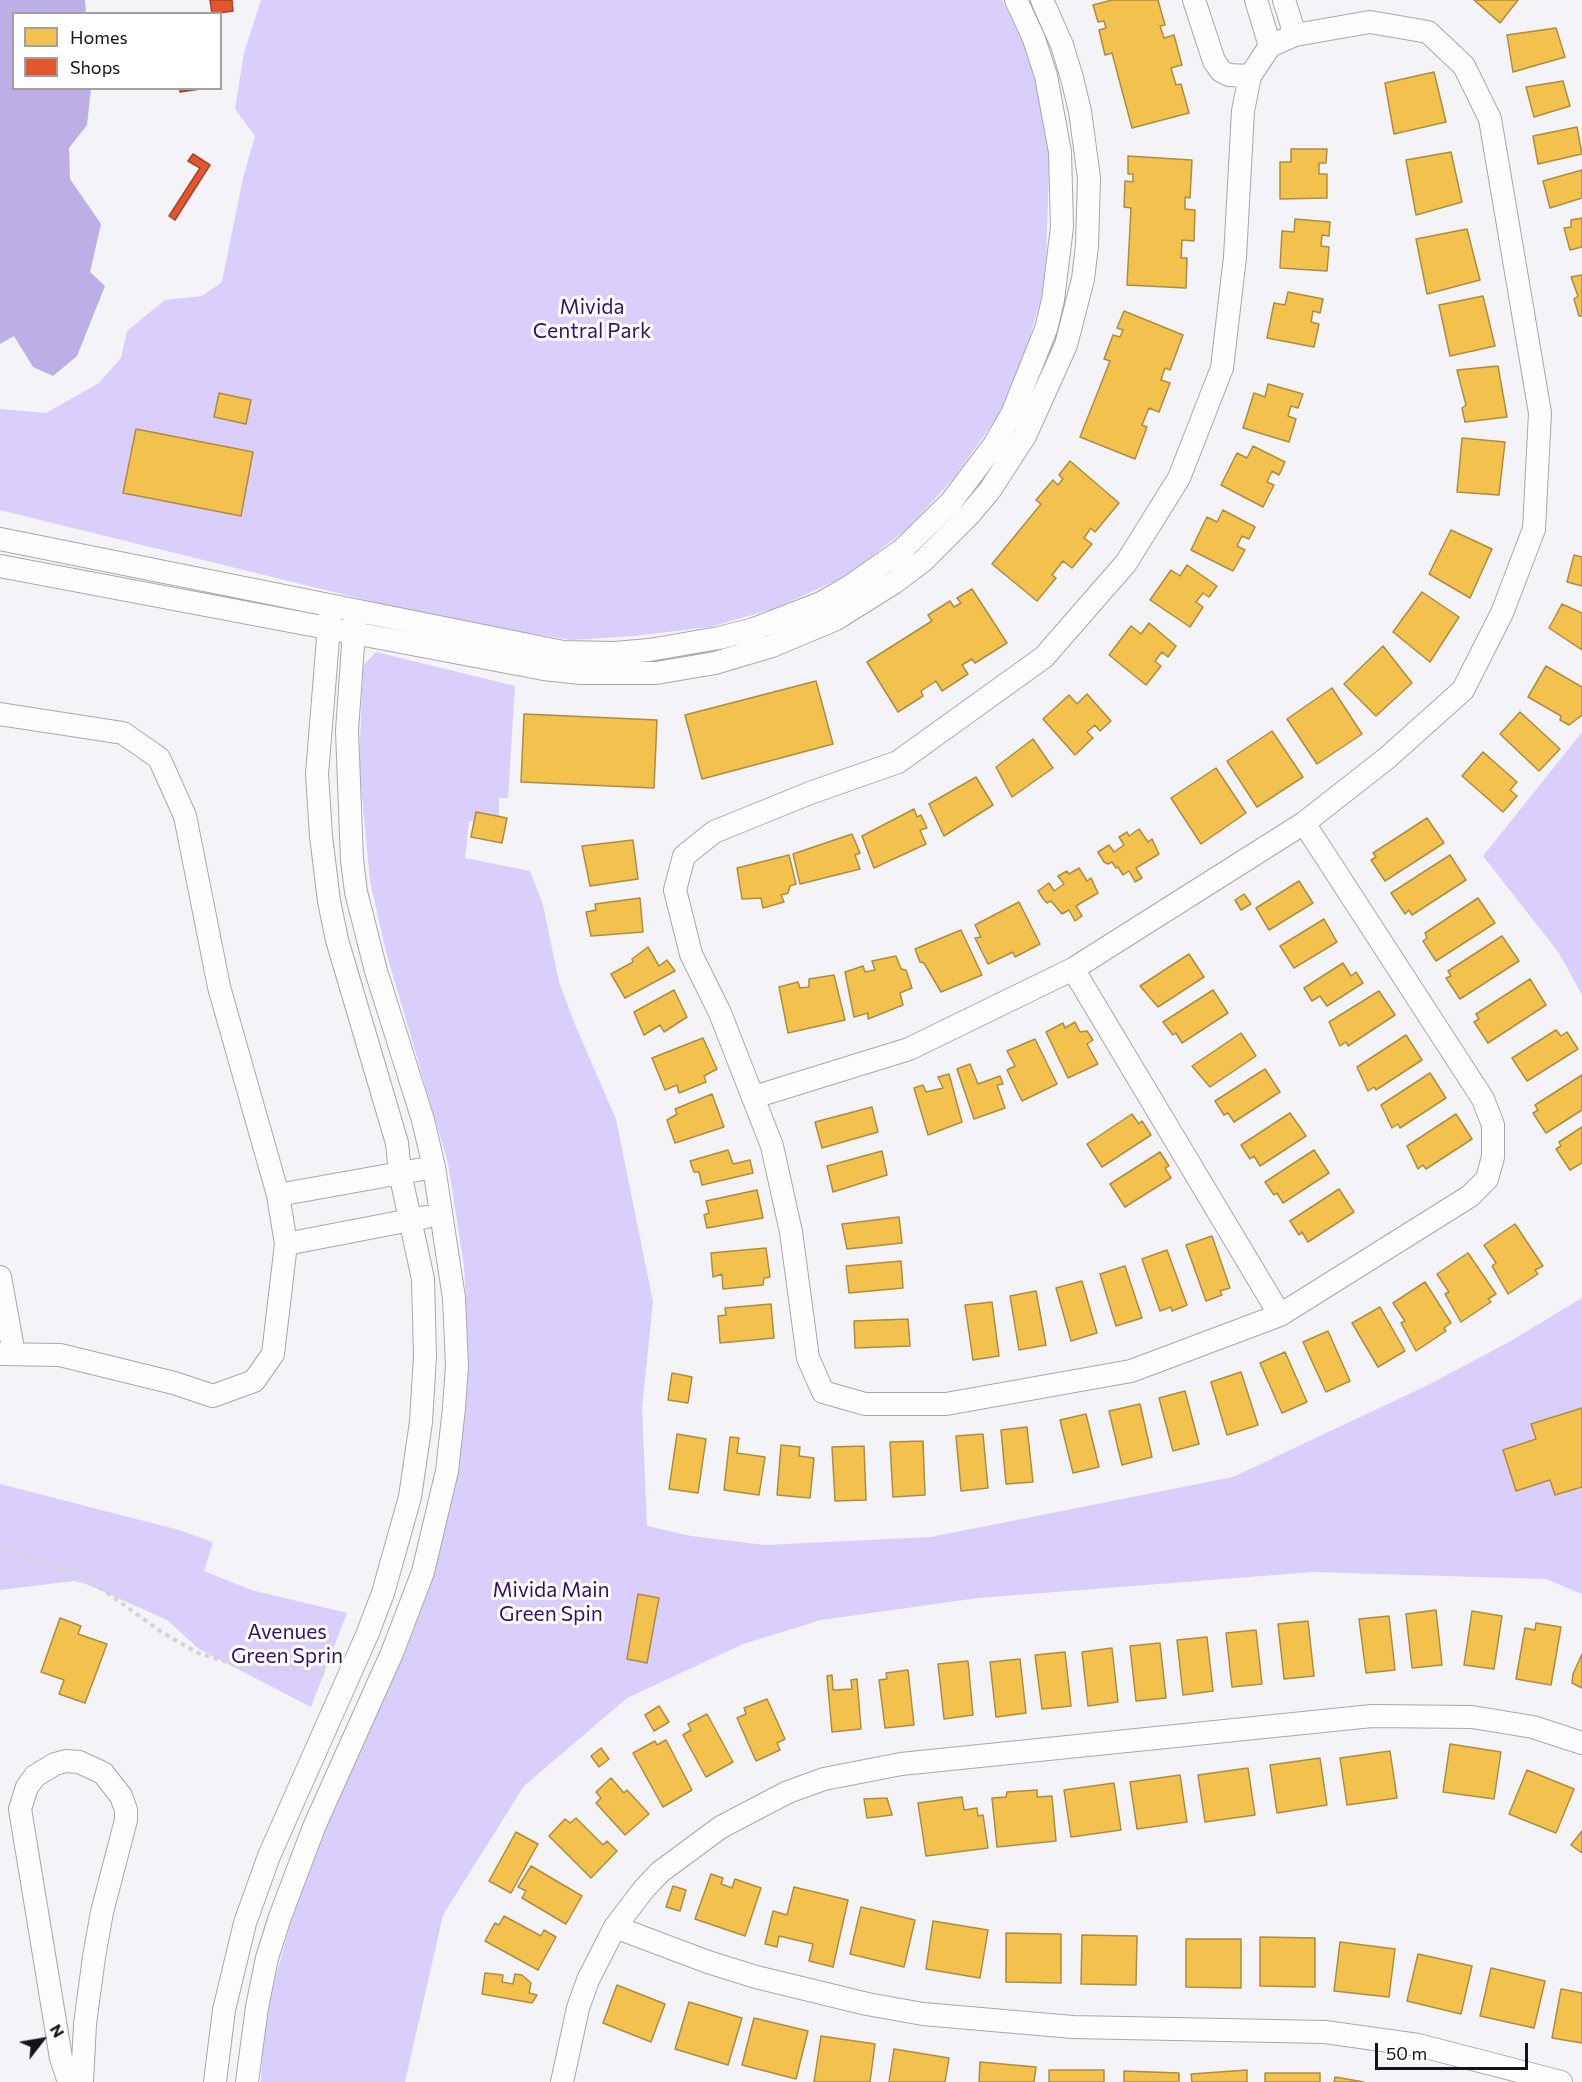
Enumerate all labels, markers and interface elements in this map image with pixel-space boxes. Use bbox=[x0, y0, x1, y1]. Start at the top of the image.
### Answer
legend bbox=[12, 12, 222, 90]
text: Homes bbox=[70, 26, 128, 48]
text: Shops bbox=[70, 56, 120, 78]
park label: Mivida Central Park bbox=[533, 294, 651, 344]
park label: Mivida Main Green Spin bbox=[492, 1577, 610, 1627]
park label: Avenues Green Sprin bbox=[231, 1619, 343, 1669]
north arrow bbox=[12, 2010, 72, 2070]
text: N bbox=[47, 2020, 69, 2041]
scale bar bbox=[1378, 2031, 1531, 2069]
text: 50 m bbox=[1386, 2042, 1427, 2064]

